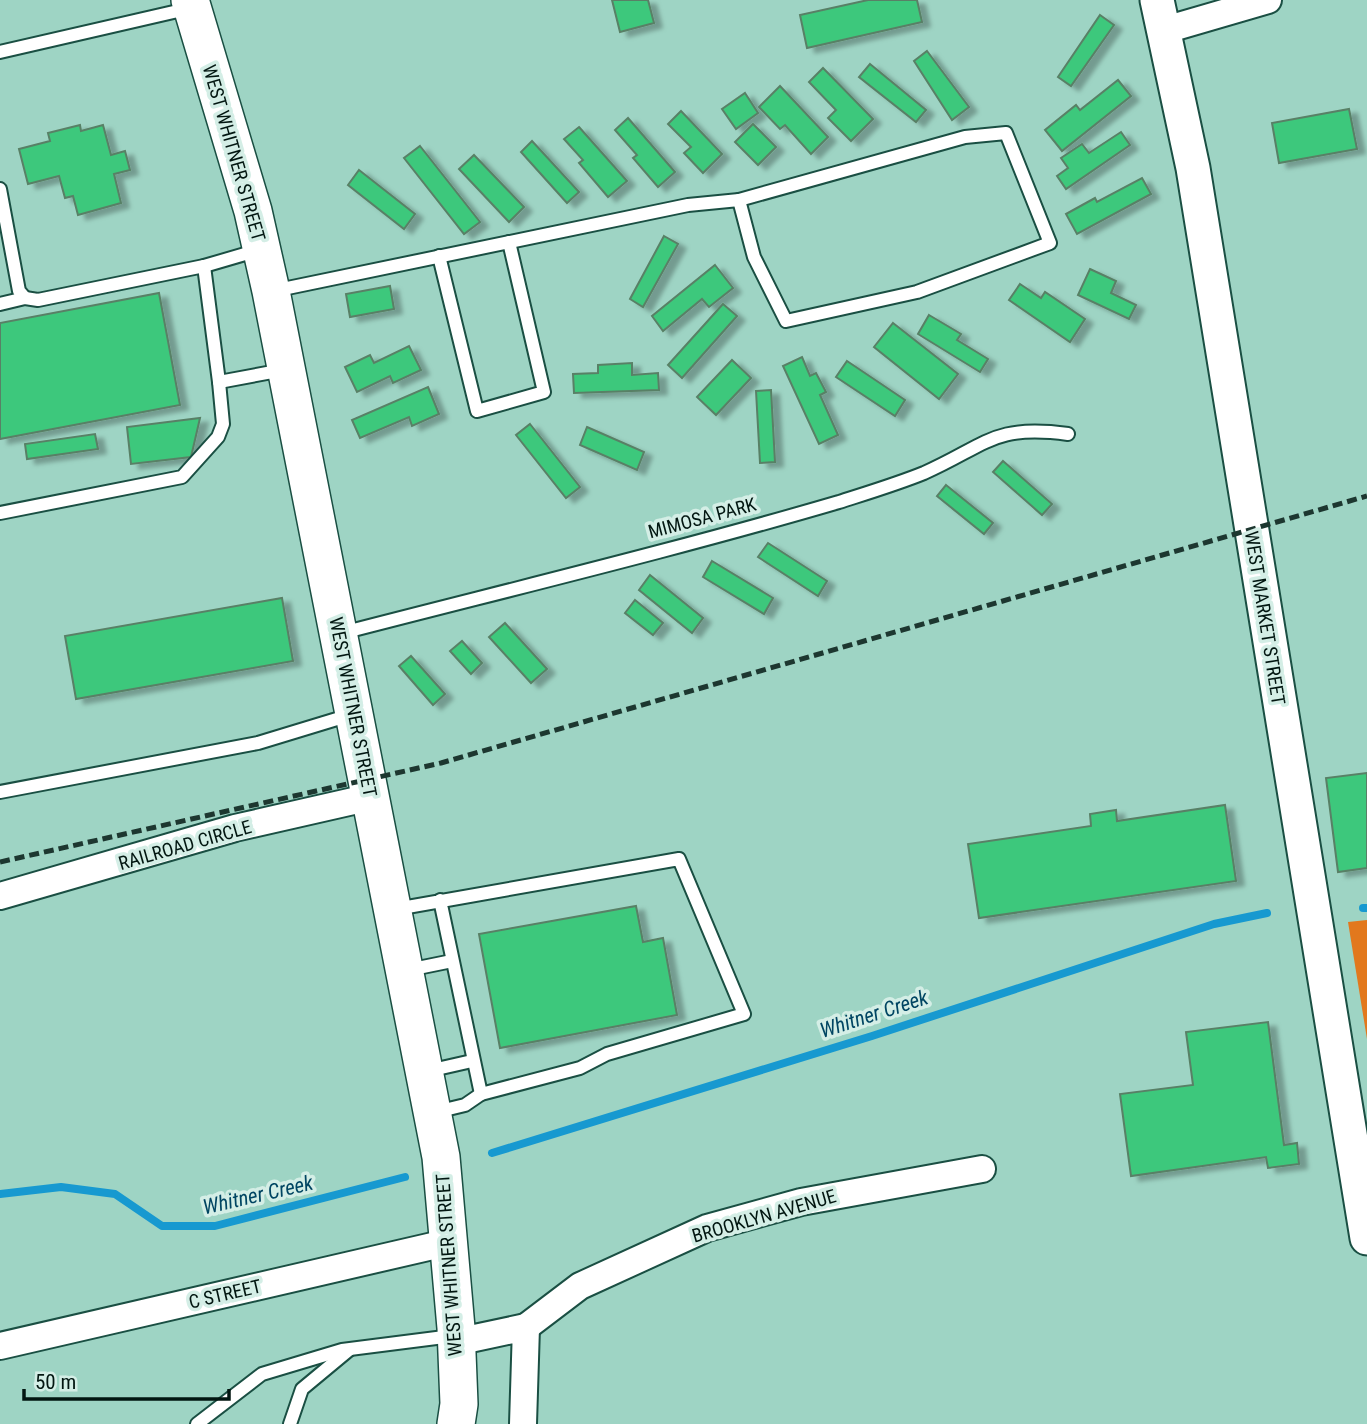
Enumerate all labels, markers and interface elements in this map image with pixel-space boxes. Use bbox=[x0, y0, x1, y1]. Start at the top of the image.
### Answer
street label: WEST WHITNER STREET bbox=[198, 62, 270, 244]
street label: MIMOSA PARK bbox=[646, 492, 759, 543]
street label: WEST MARKET STREET bbox=[1240, 529, 1290, 707]
street label: WEST WHITNER STREET bbox=[324, 615, 382, 799]
street label: RAILROAD CIRCLE bbox=[116, 815, 254, 875]
water label: Whitner Creek bbox=[817, 985, 932, 1043]
water label: Whitner Creek bbox=[201, 1170, 316, 1219]
street label: WEST WHITNER STREET bbox=[431, 1173, 467, 1357]
street label: BROOKLYN AVENUE bbox=[689, 1184, 839, 1248]
street label: C STREET bbox=[186, 1274, 264, 1314]
scale bar bbox=[24, 1358, 229, 1402]
text: 50 m bbox=[35, 1370, 76, 1394]

